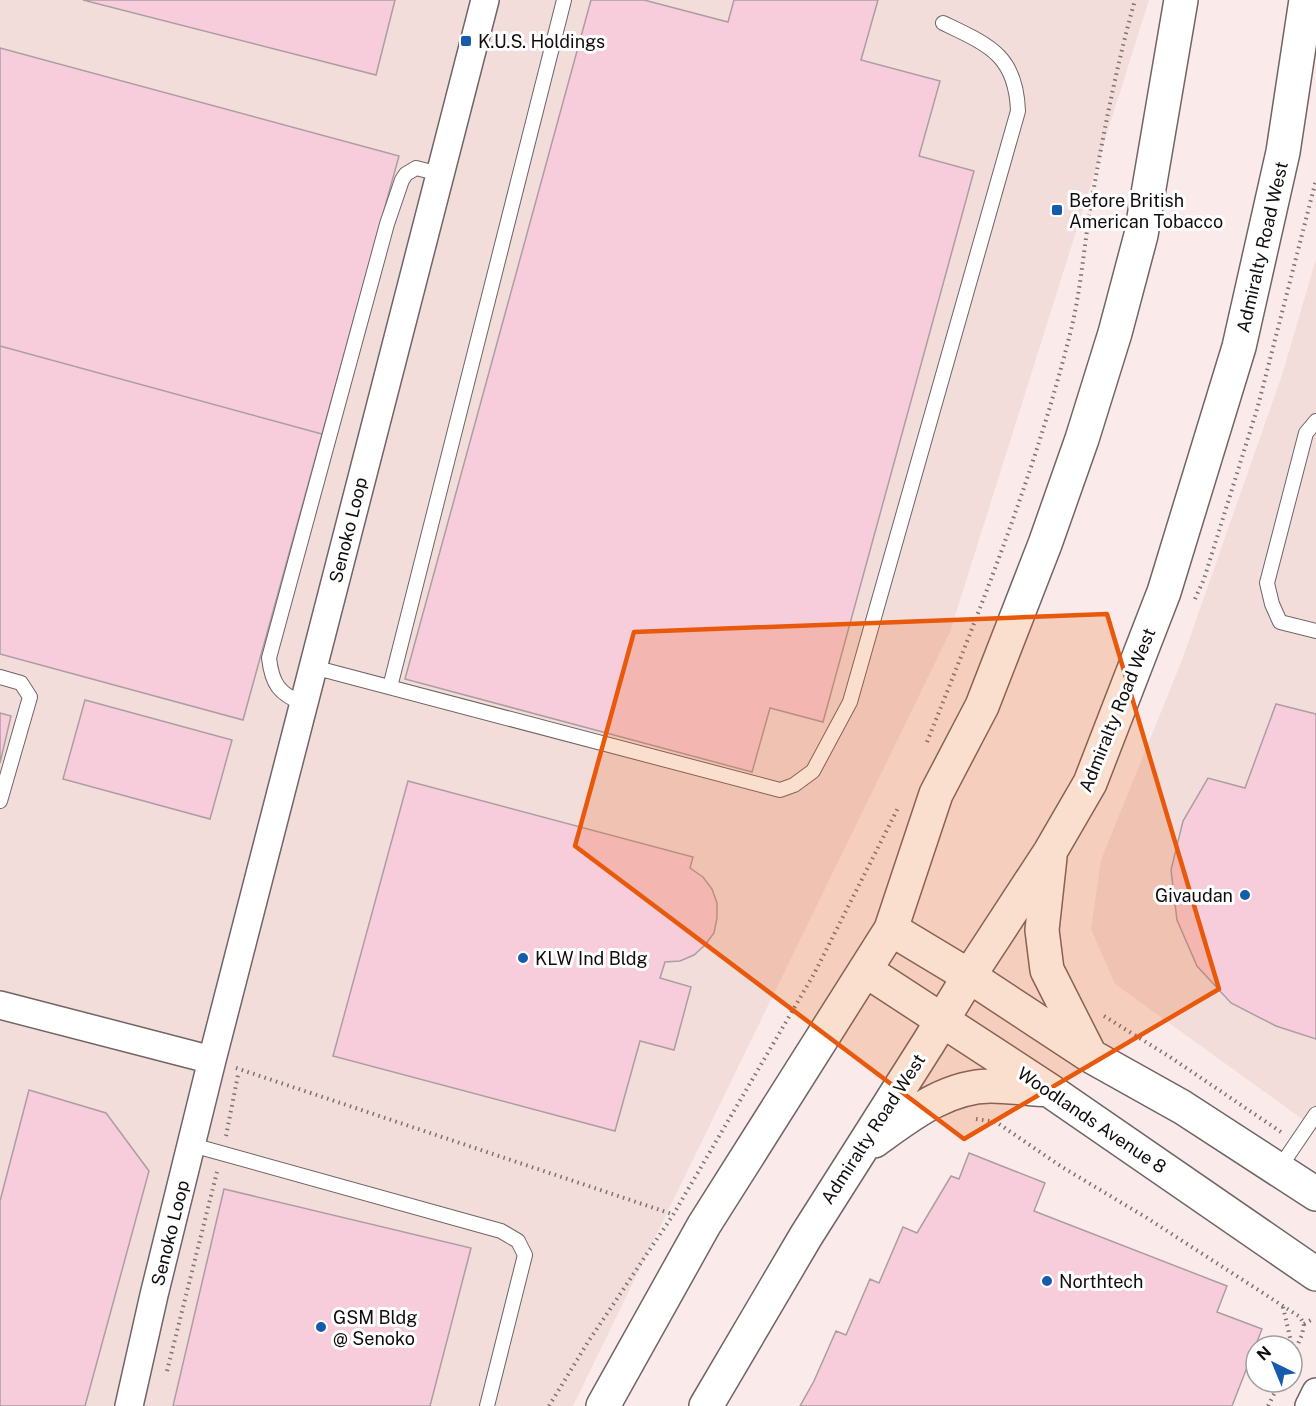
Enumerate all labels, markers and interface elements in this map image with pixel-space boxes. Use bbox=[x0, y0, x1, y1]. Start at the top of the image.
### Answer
place label: K.U.S. Holdings bbox=[478, 31, 605, 52]
marker: K.U.S. Holdings bbox=[459, 34, 473, 48]
street label: Admiralty Road West bbox=[1232, 159, 1292, 335]
place label: Before British American Tobacco bbox=[1069, 190, 1223, 232]
marker: Before British American Tobacco bbox=[1050, 203, 1064, 217]
street label: Senoko Loop bbox=[325, 475, 371, 585]
street label: Admiralty Road West bbox=[1075, 625, 1159, 795]
place label: Givaudan bbox=[1155, 885, 1233, 906]
marker: Givaudan bbox=[1238, 888, 1252, 902]
place label: KLW Ind Bldg bbox=[535, 948, 648, 969]
marker: KLW Ind Bldg bbox=[516, 951, 530, 965]
street label: Admiralty Road West bbox=[817, 1050, 929, 1208]
street label: Woodlands Avenue 8 bbox=[1014, 1062, 1170, 1178]
street label: Senoko Loop bbox=[147, 1178, 193, 1288]
place label: Northtech bbox=[1059, 1271, 1143, 1292]
marker: Northtech bbox=[1040, 1274, 1054, 1288]
place label: GSM Bldg @ Senoko bbox=[333, 1307, 417, 1349]
marker: GSM Bldg @ Senoko bbox=[314, 1320, 328, 1334]
north arrow bbox=[1244, 1334, 1304, 1394]
text: N bbox=[1253, 1342, 1275, 1365]

